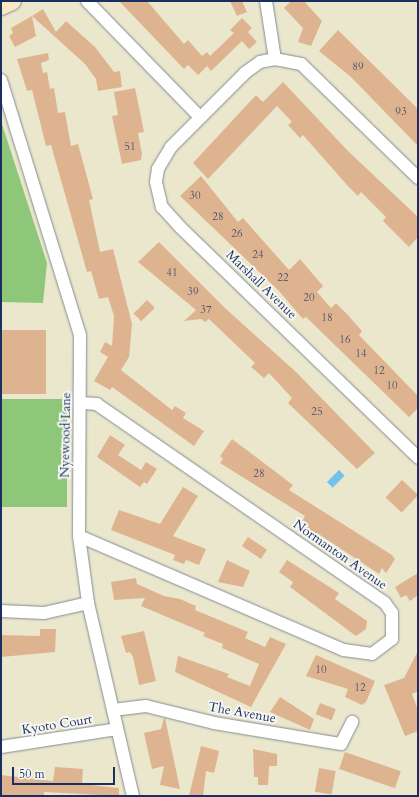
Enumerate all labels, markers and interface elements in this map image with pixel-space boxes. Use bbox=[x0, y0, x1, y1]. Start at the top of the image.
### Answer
house number: 89 bbox=[352, 60, 364, 74]
house number: 93 bbox=[395, 105, 407, 119]
house number: 51 bbox=[124, 140, 136, 154]
house number: 30 bbox=[189, 189, 201, 203]
house number: 28 bbox=[212, 210, 224, 224]
house number: 26 bbox=[231, 227, 243, 241]
street label: Marshall Avenue bbox=[223, 247, 299, 323]
house number: 24 bbox=[252, 248, 264, 262]
house number: 41 bbox=[166, 266, 178, 280]
house number: 22 bbox=[277, 271, 289, 285]
house number: 39 bbox=[187, 285, 199, 299]
house number: 20 bbox=[303, 291, 315, 305]
house number: 37 bbox=[200, 303, 212, 317]
house number: 18 bbox=[321, 311, 333, 325]
house number: 16 bbox=[339, 333, 351, 347]
house number: 14 bbox=[355, 347, 367, 361]
house number: 12 bbox=[373, 364, 385, 378]
house number: 10 bbox=[386, 379, 398, 393]
street label: Nyewood Lane bbox=[57, 392, 75, 478]
house number: 25 bbox=[311, 405, 323, 419]
house number: 28 bbox=[253, 467, 265, 481]
street label: Normanton Avenue bbox=[290, 517, 390, 593]
house number: 10 bbox=[315, 663, 327, 677]
house number: 12 bbox=[354, 681, 366, 695]
street label: The Avenue bbox=[207, 699, 277, 727]
street label: Kyoto Court bbox=[21, 712, 93, 738]
scale bar bbox=[14, 759, 117, 785]
text: 50 m bbox=[19, 766, 45, 782]

